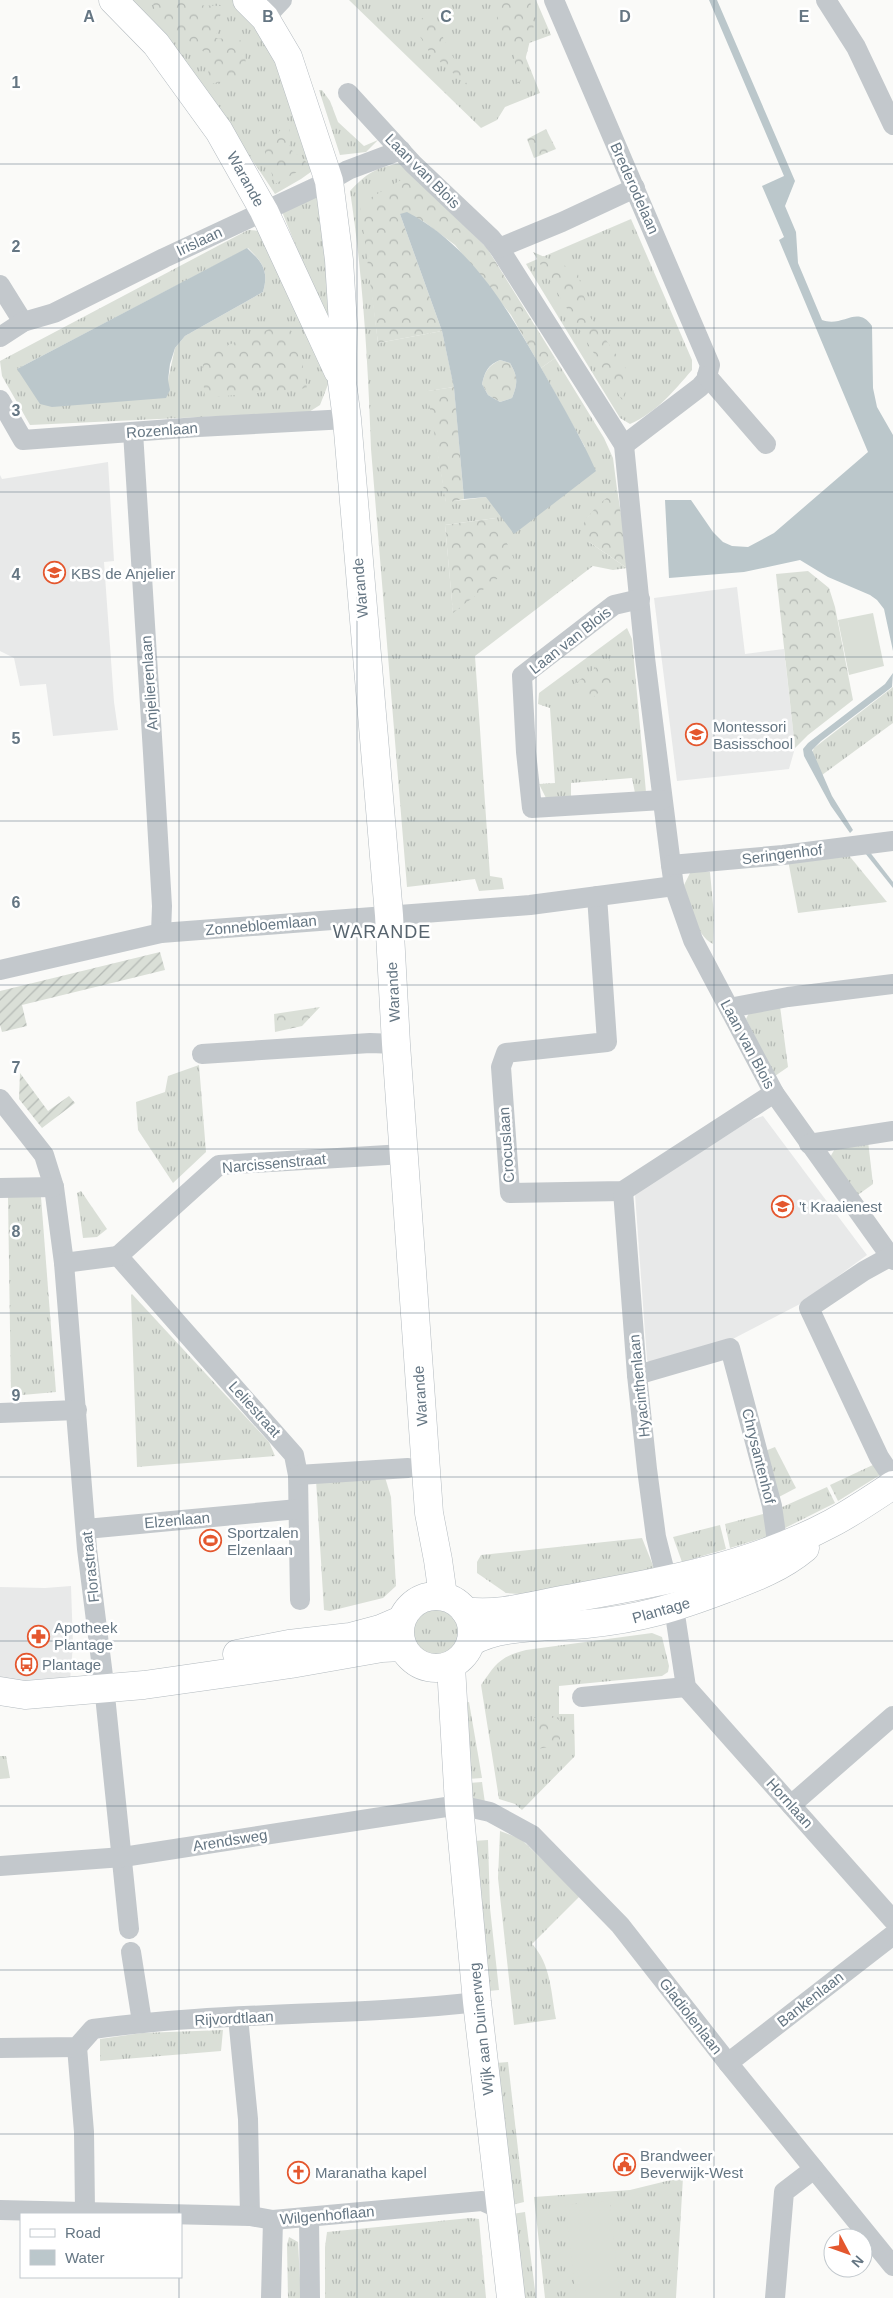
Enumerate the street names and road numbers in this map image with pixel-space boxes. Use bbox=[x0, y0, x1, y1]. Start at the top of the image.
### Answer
street label: Laan van Blois bbox=[382, 130, 464, 212]
street label: Brederodelaan bbox=[607, 140, 663, 236]
street label: Warande bbox=[224, 149, 268, 209]
street label: Irislaan bbox=[173, 223, 225, 259]
street label: Rozenlaan bbox=[126, 419, 198, 441]
street label: Warande bbox=[349, 557, 371, 619]
street label: Laan van Blois bbox=[526, 603, 614, 677]
street label: Anjelierenlaan bbox=[137, 635, 161, 731]
street label: Seringenhof bbox=[741, 841, 824, 867]
street label: Zonnebloemlaan bbox=[205, 912, 317, 938]
street label: Warande bbox=[383, 961, 403, 1023]
street label: Laan van Blois bbox=[717, 997, 779, 1091]
street label: Crocuslaan bbox=[495, 1107, 517, 1183]
street label: Narcissenstraat bbox=[221, 1150, 327, 1176]
street label: Hyacinthenlaan bbox=[625, 1334, 653, 1438]
street label: Warande bbox=[409, 1365, 431, 1427]
street label: Leliestraat bbox=[226, 1378, 285, 1441]
street label: Chrysantenhof bbox=[739, 1407, 779, 1506]
street label: Elzenlaan bbox=[143, 1509, 211, 1531]
street label: Florastraat bbox=[78, 1530, 102, 1604]
street label: Plantage bbox=[630, 1594, 692, 1626]
street label: Hornlaan bbox=[763, 1775, 817, 1831]
street label: Arendsweg bbox=[192, 1826, 268, 1854]
street label: Wijk aan Duinerweg bbox=[466, 1962, 496, 2096]
street label: Bankenlaan bbox=[774, 1968, 846, 2030]
street label: Gladiolenlaan bbox=[656, 1975, 726, 2057]
street label: Rijvordtlaan bbox=[194, 2007, 274, 2029]
street label: Wilgenhoflaan bbox=[279, 2202, 375, 2228]

